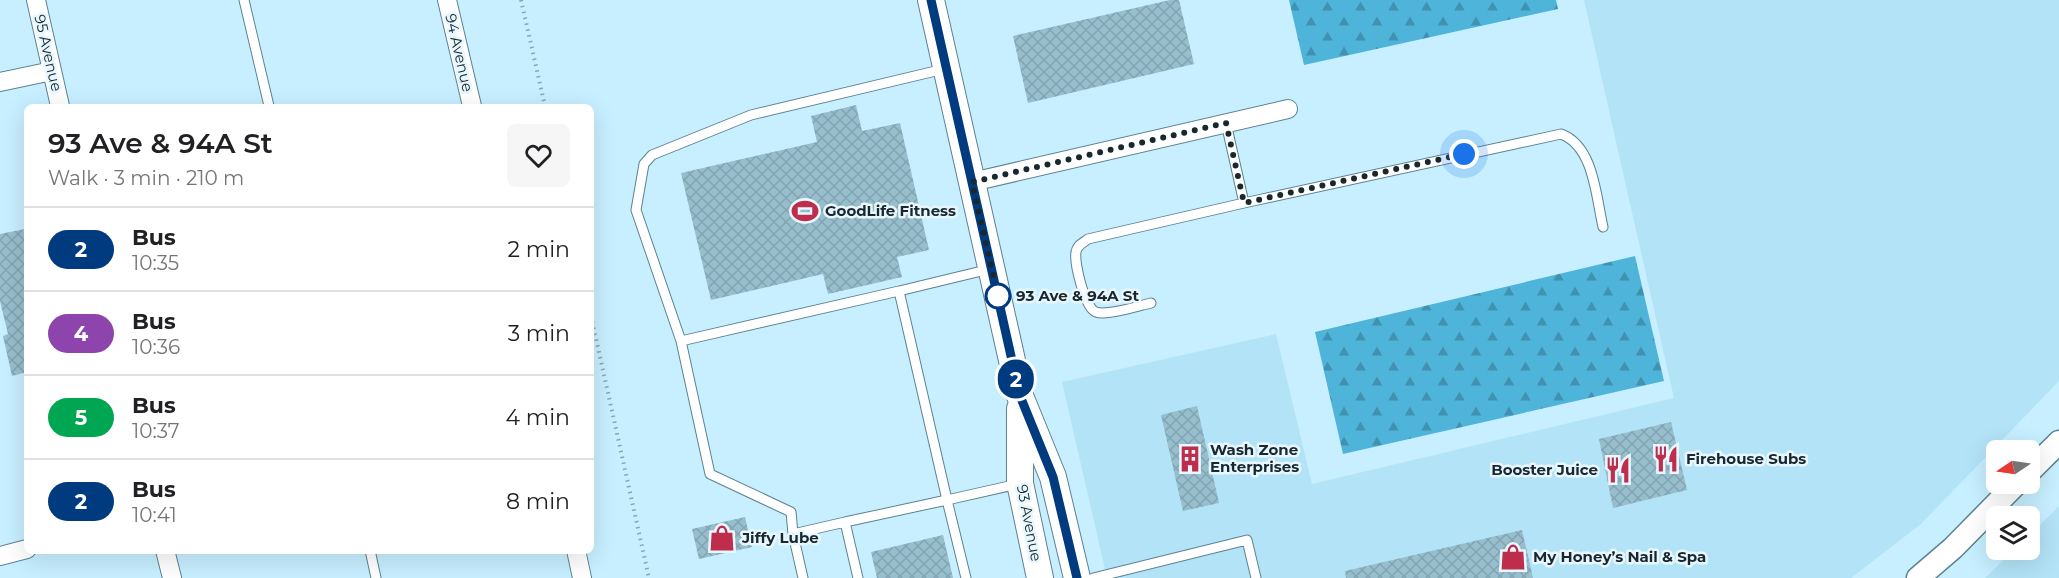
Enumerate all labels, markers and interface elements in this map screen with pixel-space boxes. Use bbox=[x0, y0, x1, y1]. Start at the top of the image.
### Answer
street label: 94 Avenue bbox=[441, 12, 478, 94]
street label: 95 Avenue bbox=[30, 13, 67, 93]
button: heart bbox=[507, 124, 570, 187]
text: 93 Ave & 94A St bbox=[48, 126, 273, 160]
your location bbox=[1449, 139, 1479, 169]
text: Walk · 3 min · 210 m bbox=[48, 166, 244, 190]
sports icon: GoodLife Fitness bbox=[790, 196, 820, 226]
place label: GoodLife Fitness bbox=[825, 201, 956, 220]
text: Bus bbox=[132, 224, 176, 251]
text: 2 min bbox=[508, 236, 570, 263]
text: 2 bbox=[75, 237, 87, 262]
text: 10:35 bbox=[132, 251, 179, 275]
marker: 93 Ave & 94A St bbox=[985, 283, 1011, 309]
place label: 93 Ave & 94A St bbox=[1016, 286, 1139, 305]
text: Bus bbox=[132, 308, 176, 335]
text: 3 min bbox=[508, 320, 570, 347]
text: 4 bbox=[74, 321, 88, 346]
text: 10:36 bbox=[132, 335, 180, 359]
line badge: 2 bbox=[996, 360, 1036, 398]
text: 2 bbox=[1010, 367, 1022, 392]
text: Bus bbox=[132, 392, 176, 419]
text: 4 min bbox=[506, 404, 570, 431]
text: 5 bbox=[75, 405, 87, 430]
text: 10:37 bbox=[132, 419, 180, 443]
place label: Wash Zone Enterprises bbox=[1210, 440, 1299, 476]
north arrow bbox=[1986, 440, 2040, 494]
map controls bbox=[1986, 440, 2040, 560]
building icon: Wash Zone Enterprises bbox=[1175, 444, 1205, 474]
restaurant icon: Firehouse Subs bbox=[1651, 444, 1681, 474]
place label: Firehouse Subs bbox=[1686, 449, 1806, 468]
restaurant icon: Booster Juice bbox=[1603, 455, 1633, 485]
place label: Booster Juice bbox=[1491, 460, 1598, 479]
text: Bus bbox=[132, 476, 176, 503]
street label: 93 Avenue bbox=[1013, 483, 1046, 563]
text: 8 min bbox=[506, 488, 570, 515]
text: 2 bbox=[75, 489, 87, 514]
text: 10:41 bbox=[132, 503, 177, 527]
button: layers bbox=[1986, 506, 2040, 560]
shop icon: Jiffy Lube bbox=[707, 523, 737, 553]
place label: Jiffy Lube bbox=[741, 528, 819, 547]
shop icon: My Honey’s Nail & Spa bbox=[1498, 542, 1528, 572]
place label: My Honey’s Nail & Spa bbox=[1533, 547, 1706, 566]

